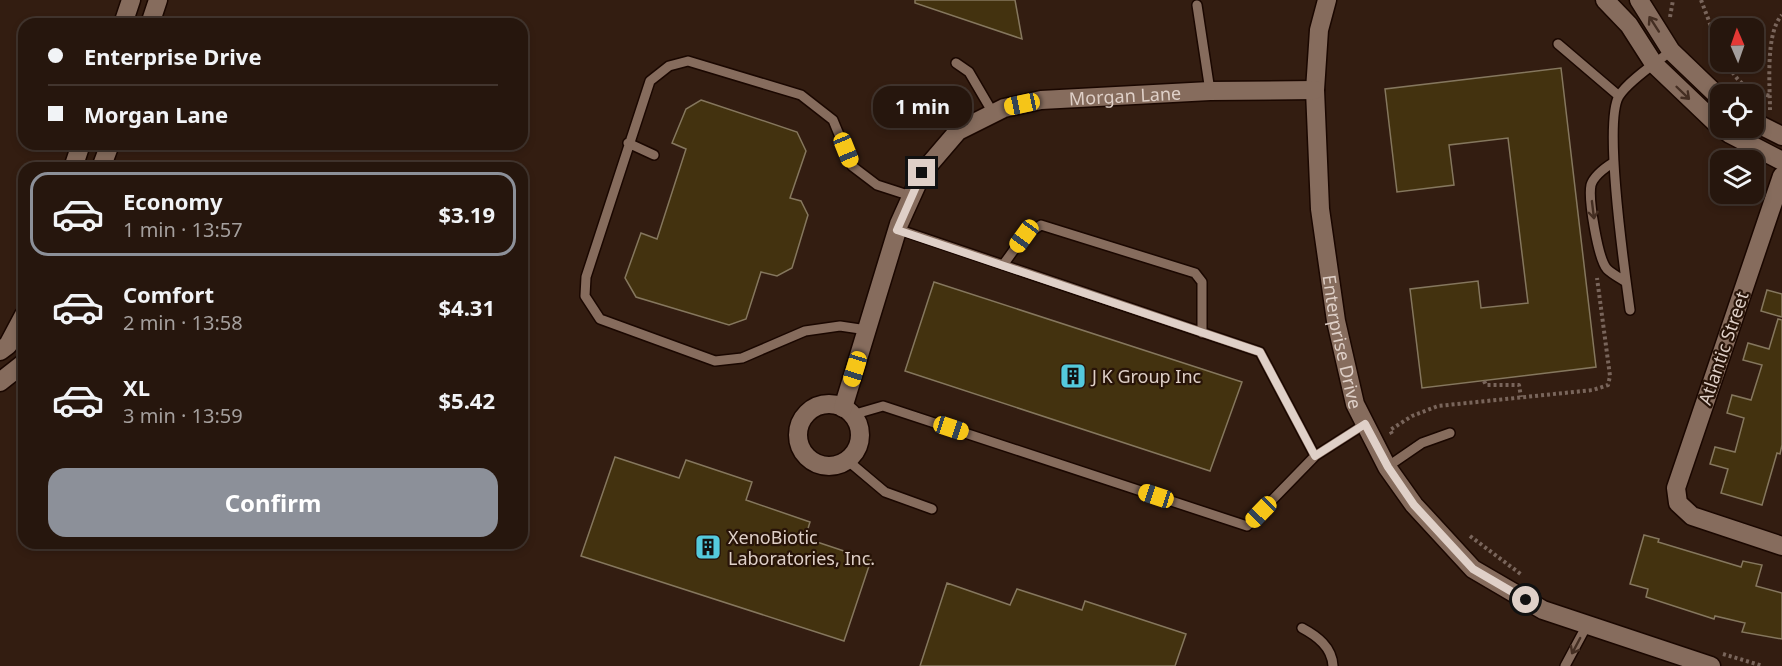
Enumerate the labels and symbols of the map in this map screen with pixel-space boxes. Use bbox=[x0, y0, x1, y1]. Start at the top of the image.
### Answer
one-way arrow bbox=[1648, 16, 1660, 33]
north arrow bbox=[1710, 18, 1764, 72]
street label: Morgan Lane bbox=[1068, 81, 1182, 110]
one-way arrow bbox=[1675, 85, 1690, 100]
callout: 1 min bbox=[872, 86, 972, 128]
car bbox=[1003, 91, 1041, 117]
car bbox=[831, 130, 861, 170]
route end bbox=[908, 159, 935, 186]
one-way arrow bbox=[1588, 200, 1599, 220]
car bbox=[1006, 216, 1042, 256]
street label: Enterprise Drive bbox=[1318, 273, 1368, 411]
street label: Atlantic Street bbox=[1692, 288, 1754, 408]
car bbox=[841, 349, 869, 389]
building icon: J K Group Inc bbox=[1058, 361, 1088, 391]
place label: J K Group Inc bbox=[1090, 364, 1202, 388]
car bbox=[931, 414, 971, 442]
car bbox=[1136, 482, 1176, 510]
car bbox=[1242, 493, 1280, 531]
place label: XenoBiotic Laboratories, Inc. bbox=[728, 525, 875, 570]
building icon: XenoBiotic Laboratories, Inc. bbox=[693, 532, 723, 562]
route start bbox=[1512, 586, 1539, 613]
one-way arrow bbox=[1570, 636, 1581, 654]

